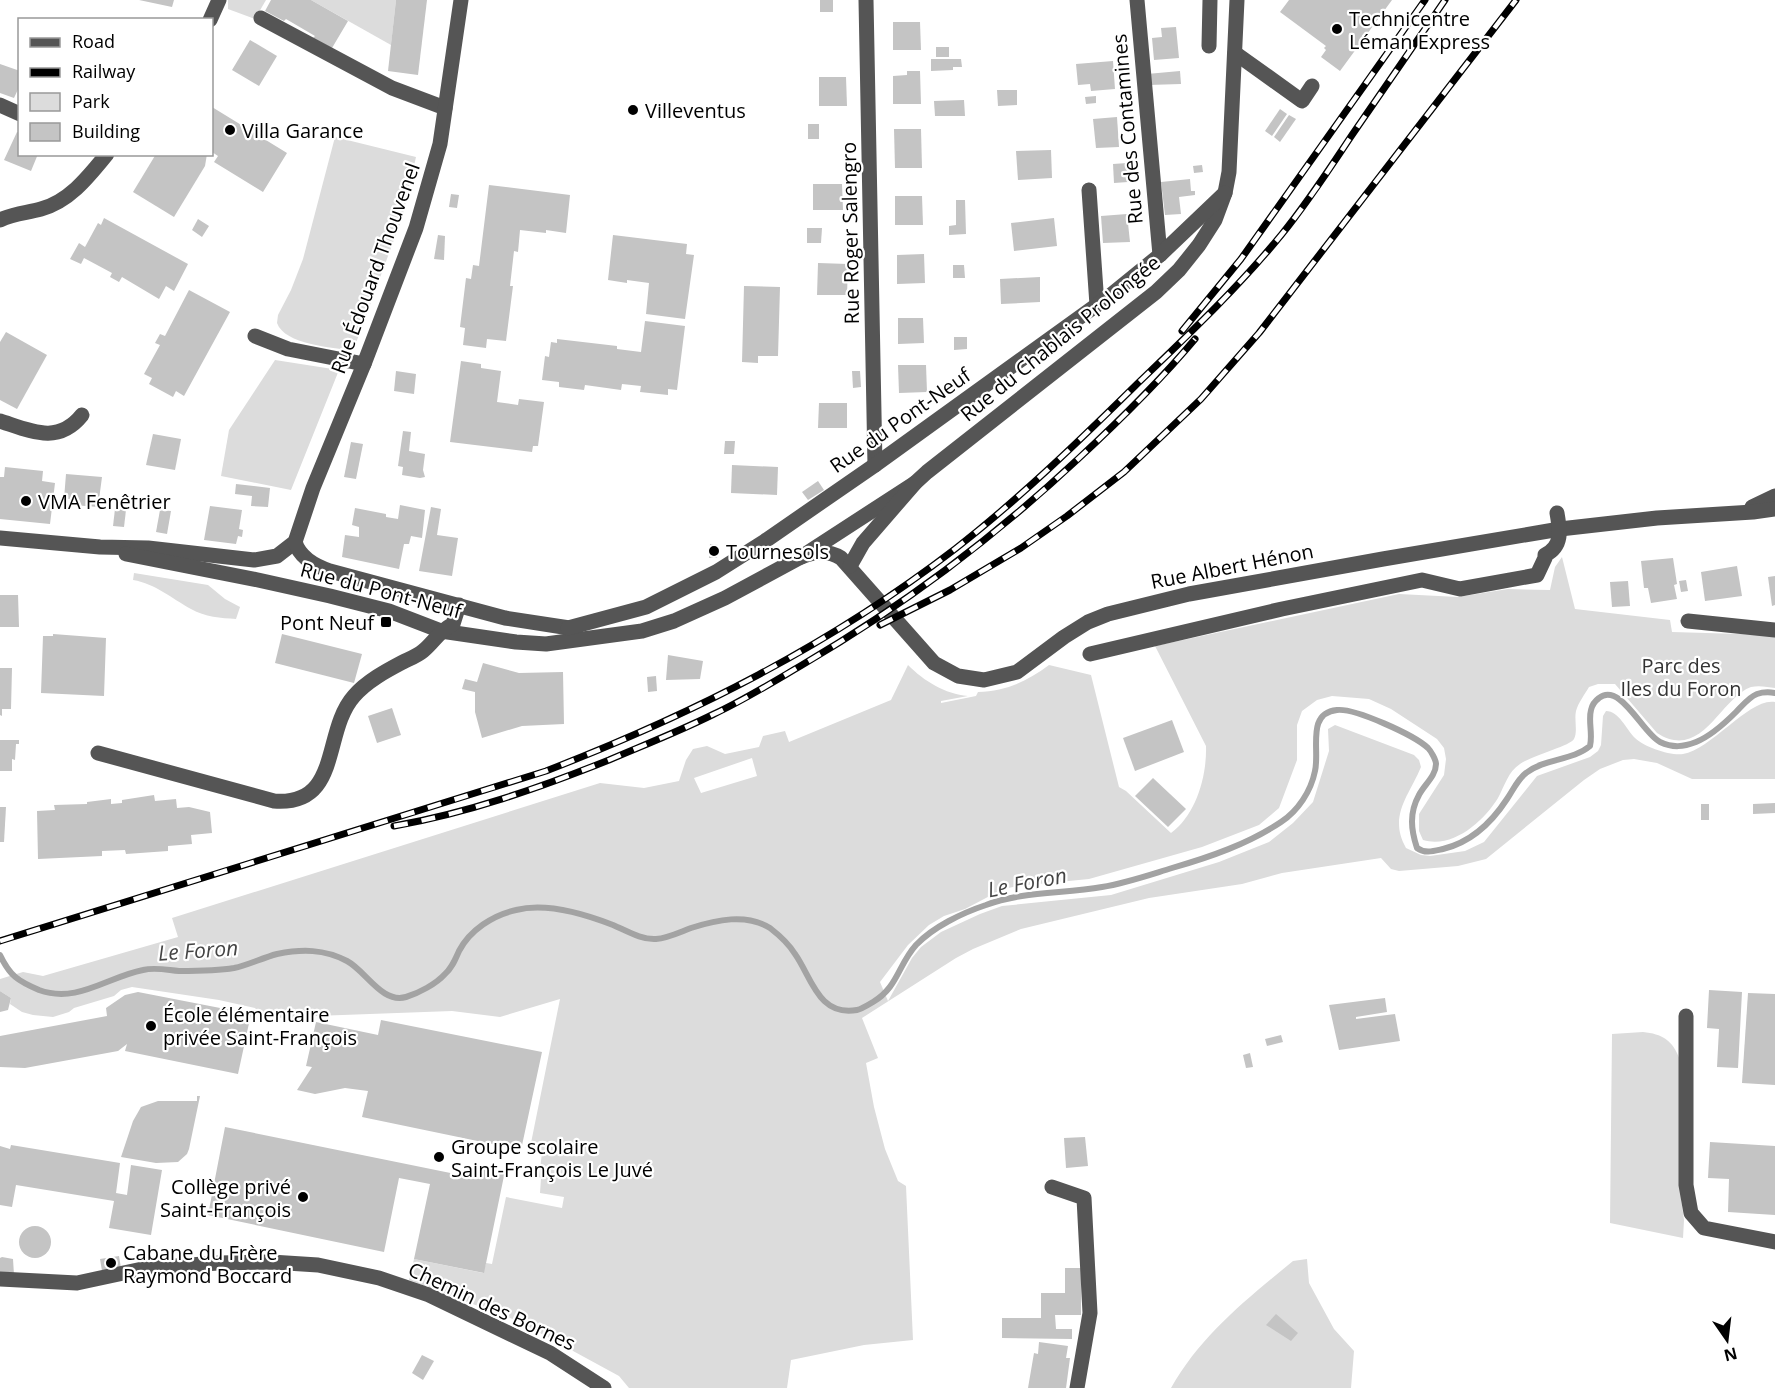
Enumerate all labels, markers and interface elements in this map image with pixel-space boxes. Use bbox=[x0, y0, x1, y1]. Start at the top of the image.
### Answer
place label: Technicentre Léman Express bbox=[1349, 5, 1490, 55]
legend bbox=[18, 18, 213, 156]
marker: Technicentre Léman Express bbox=[1330, 22, 1344, 36]
text: Road bbox=[72, 29, 115, 53]
street label: Rue des Contamines bbox=[1105, 33, 1149, 225]
text: Railway bbox=[72, 59, 136, 83]
text: Park bbox=[72, 89, 110, 113]
place label: Villeventus bbox=[645, 97, 746, 124]
marker: Villeventus bbox=[626, 103, 640, 117]
place label: Villa Garance bbox=[242, 117, 363, 144]
text: Building bbox=[72, 119, 140, 143]
marker: Villa Garance bbox=[223, 123, 237, 137]
street label: Rue Roger Salengro bbox=[835, 141, 865, 325]
street label: Rue Édouard Thouvenel bbox=[324, 159, 426, 377]
street label: Rue du Chablais Prolongée bbox=[954, 249, 1166, 427]
street label: Rue du Pont-Neuf bbox=[824, 361, 977, 479]
place label: VMA Fenêtrier bbox=[38, 488, 171, 515]
marker: VMA Fenêtrier bbox=[19, 494, 33, 508]
street label: Rue Albert Hénon bbox=[1148, 537, 1316, 595]
place label: Tournesols bbox=[726, 538, 829, 565]
marker: Tournesols bbox=[707, 544, 721, 558]
street label: Rue du Pont-Neuf bbox=[297, 555, 466, 625]
place label: Pont Neuf bbox=[280, 609, 375, 636]
marker: Pont Neuf bbox=[379, 615, 393, 629]
park label: Parc des Iles du Foron bbox=[1620, 652, 1742, 702]
water label: Le Foron bbox=[985, 861, 1069, 903]
water label: Le Foron bbox=[157, 933, 239, 967]
place label: École élémentaire privée Saint-François bbox=[163, 1001, 357, 1051]
marker: École élémentaire privée Saint-François bbox=[144, 1019, 158, 1033]
place label: Groupe scolaire Saint-François Le Juvé bbox=[451, 1133, 653, 1183]
marker: Groupe scolaire Saint-François Le Juvé bbox=[432, 1150, 446, 1164]
place label: Collège privé Saint-François bbox=[160, 1173, 291, 1223]
marker: Collège privé Saint-François bbox=[296, 1190, 310, 1204]
place label: Cabane du Frère Raymond Boccard bbox=[123, 1239, 292, 1289]
street label: Chemin des Bornes bbox=[404, 1255, 580, 1357]
marker: Cabane du Frère Raymond Boccard bbox=[104, 1256, 118, 1270]
north arrow bbox=[1697, 1310, 1757, 1370]
text: N bbox=[1722, 1342, 1740, 1367]

